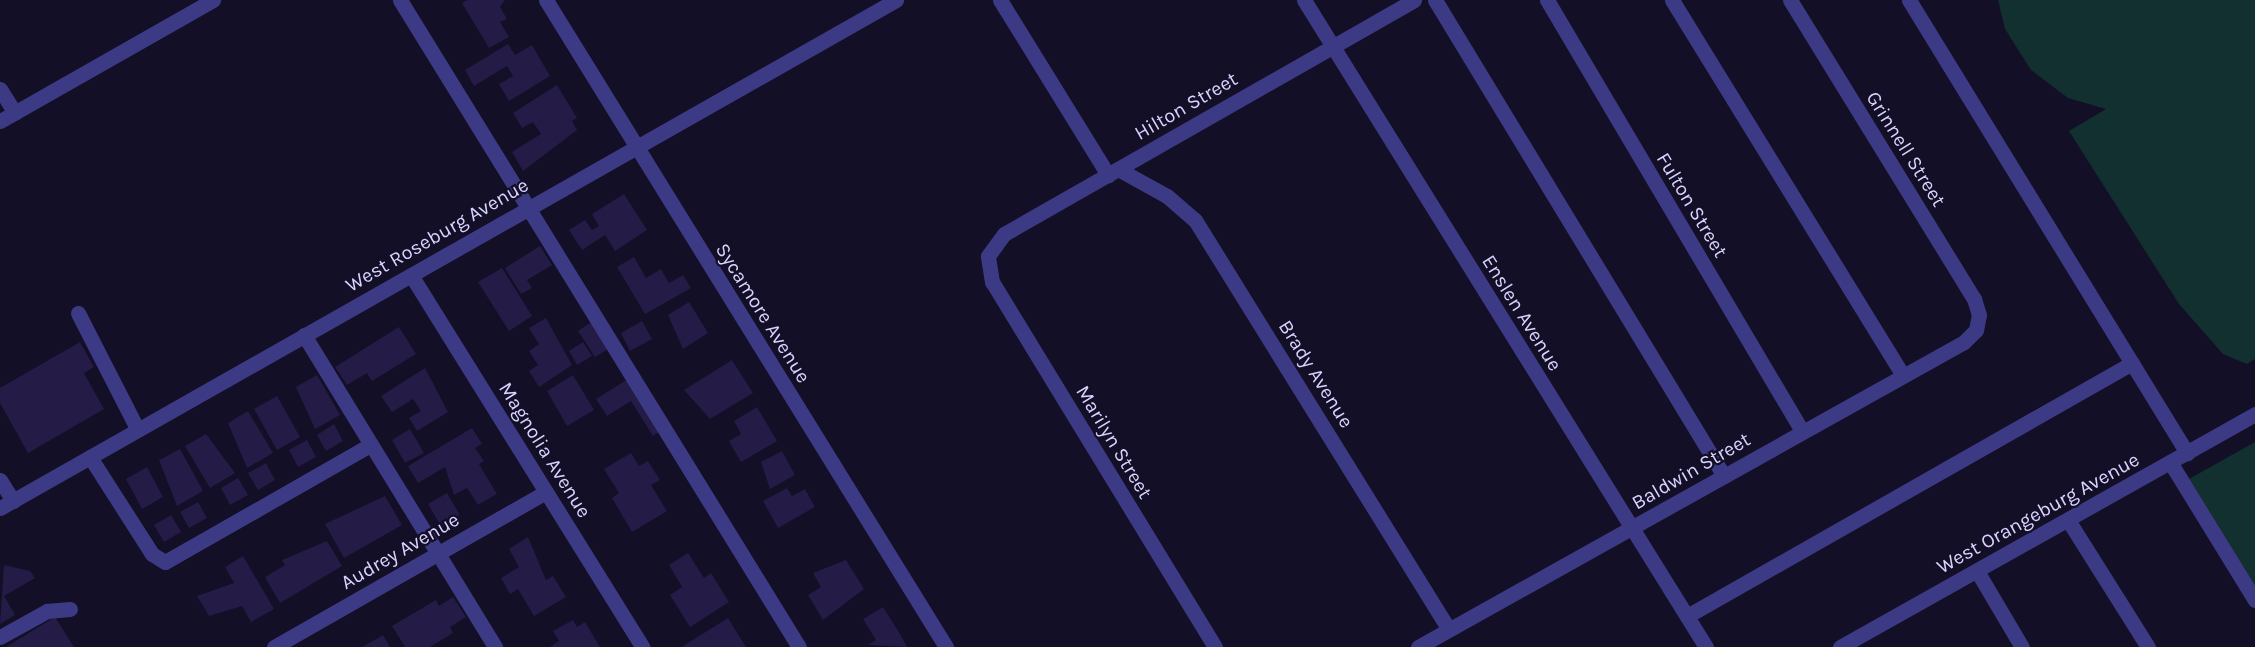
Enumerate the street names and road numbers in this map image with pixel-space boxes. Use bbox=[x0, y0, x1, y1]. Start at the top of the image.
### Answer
street label: Hilton Street bbox=[1130, 67, 1242, 145]
street label: Grinnell Street bbox=[1861, 87, 1951, 211]
street label: Fulton Street bbox=[1651, 148, 1733, 262]
street label: West Roseburg Avenue bbox=[341, 173, 533, 297]
street label: Sycamore Avenue bbox=[710, 239, 816, 387]
street label: Enslen Avenue bbox=[1477, 251, 1567, 375]
street label: Brady Avenue bbox=[1273, 316, 1359, 432]
street label: Magnolia Avenue bbox=[494, 378, 596, 522]
street label: Marilyn Street bbox=[1071, 381, 1157, 503]
street label: Baldwin Street bbox=[1627, 427, 1755, 515]
street label: West Orangeburg Avenue bbox=[1933, 447, 2143, 579]
street label: Audrey Avenue bbox=[336, 507, 464, 595]

